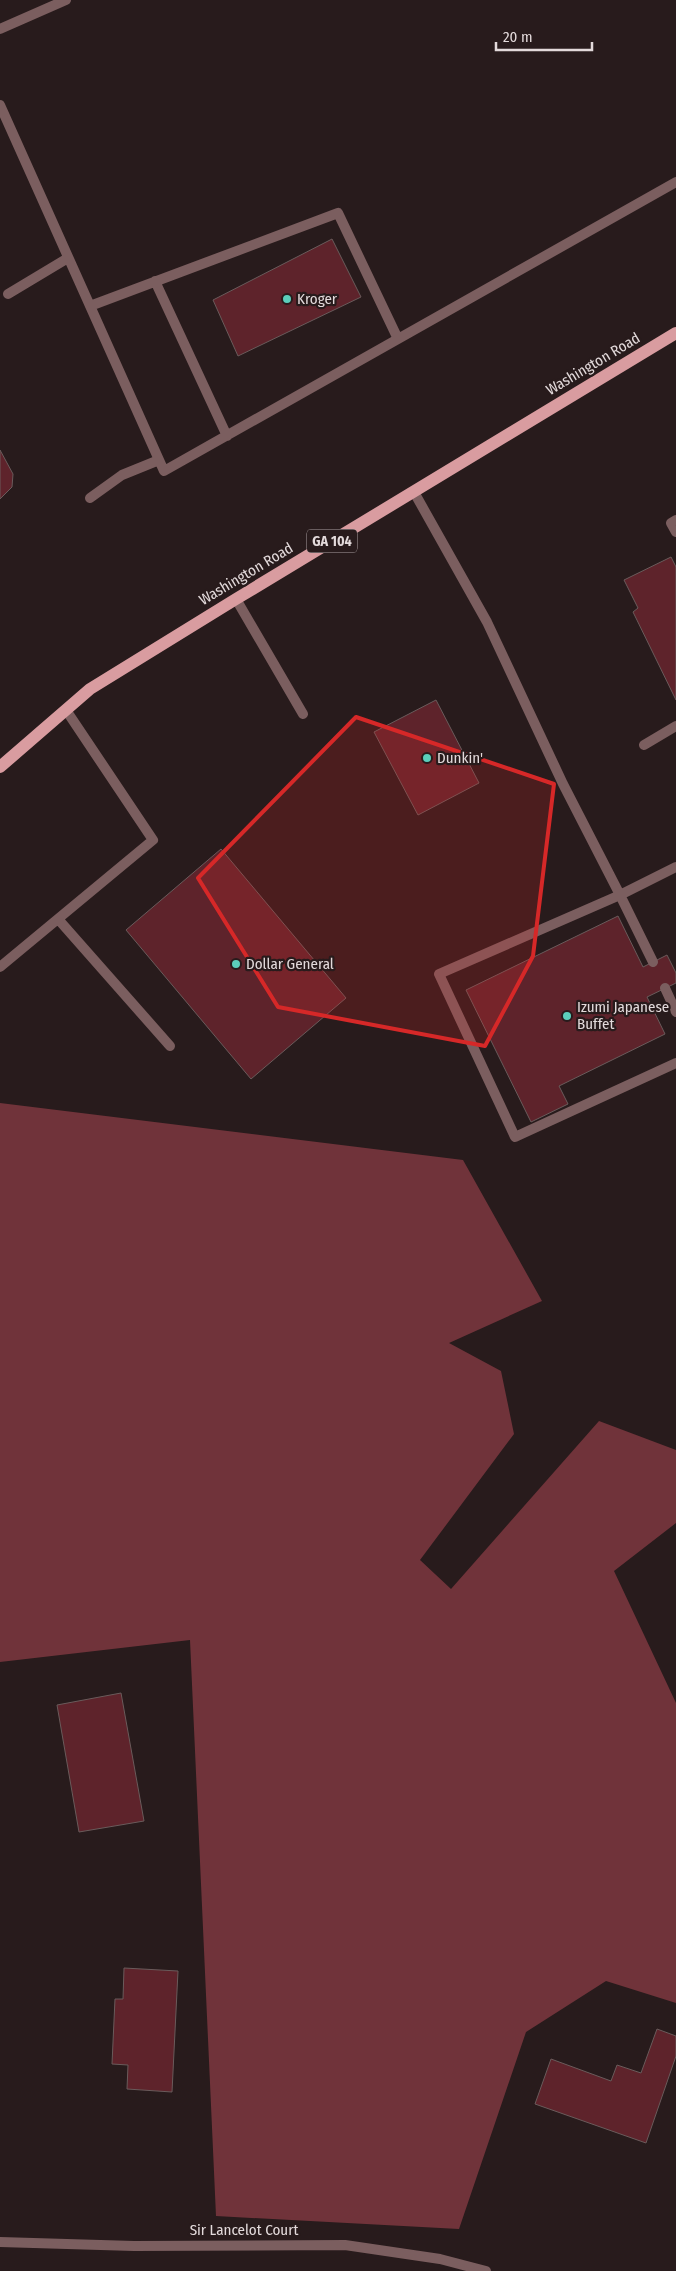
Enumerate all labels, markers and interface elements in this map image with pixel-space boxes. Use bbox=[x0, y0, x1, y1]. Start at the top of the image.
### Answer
scale bar bbox=[496, 20, 592, 52]
text: 20 m bbox=[503, 28, 533, 46]
place label: Kroger bbox=[297, 290, 338, 308]
marker: Kroger bbox=[281, 293, 293, 305]
street label: Washington Road bbox=[543, 329, 643, 399]
road number: GA 104 bbox=[307, 530, 357, 552]
street label: Washington Road bbox=[196, 539, 296, 609]
place label: Dunkin' bbox=[437, 749, 483, 767]
marker: Dunkin' bbox=[421, 752, 433, 764]
place label: Dollar General bbox=[246, 955, 334, 973]
marker: Dollar General bbox=[230, 958, 242, 970]
place label: Izumi Japanese Buffet bbox=[577, 998, 669, 1033]
marker: Izumi Japanese Buffet bbox=[561, 1010, 573, 1022]
street label: Sir Lancelot Court bbox=[190, 2221, 298, 2239]

